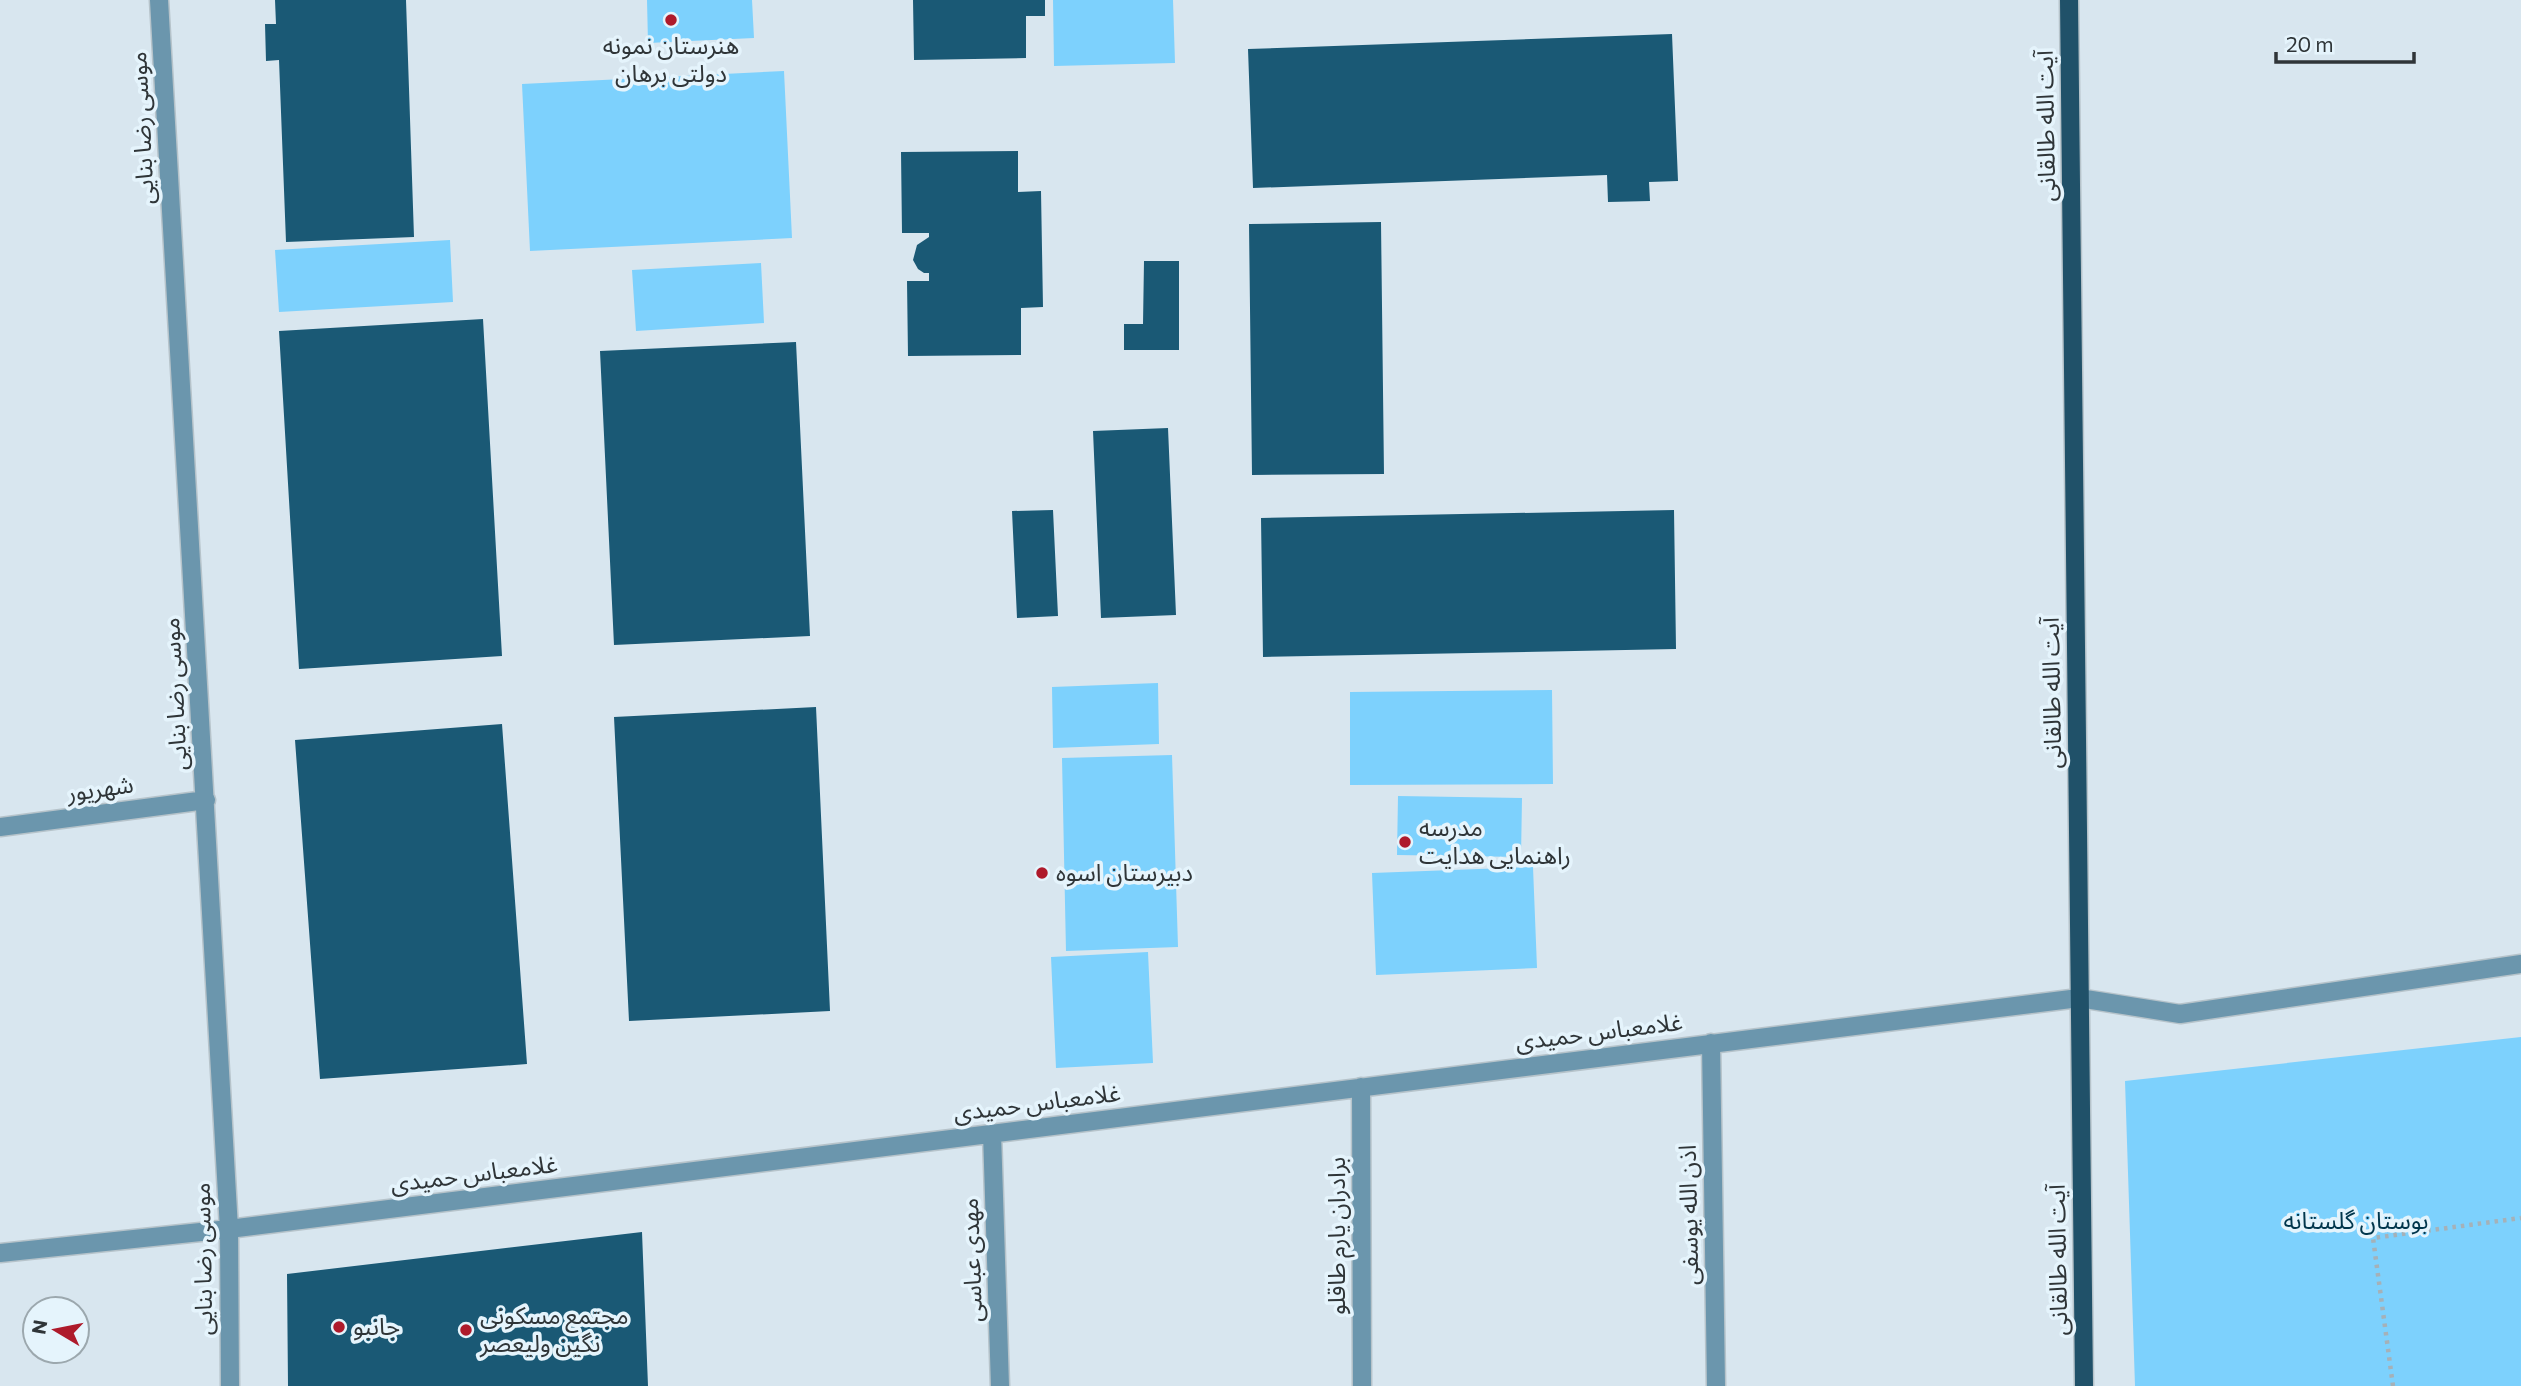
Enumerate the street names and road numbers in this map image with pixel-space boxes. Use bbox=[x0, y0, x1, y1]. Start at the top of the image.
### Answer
street label: آیت الله طالقانی bbox=[2029, 49, 2060, 202]
street label: موسی رضا بنایی bbox=[122, 51, 160, 205]
street label: آیت الله طالقانی bbox=[2035, 616, 2066, 769]
street label: موسی رضا بنایی bbox=[155, 617, 193, 771]
street label: شهریور bbox=[64, 768, 135, 808]
street label: غلامعباس حمیدی bbox=[1513, 1006, 1684, 1056]
street label: غلامعباس حمیدی bbox=[951, 1077, 1122, 1127]
street label: اذن الله یوسفی bbox=[1672, 1145, 1704, 1286]
street label: غلامعباس حمیدی bbox=[388, 1148, 559, 1198]
street label: برادران یارم طاقلو bbox=[1321, 1157, 1355, 1315]
street label: موسی رضا بنایی bbox=[186, 1182, 218, 1336]
street label: آیت الله طالقانی bbox=[2041, 1183, 2072, 1336]
street label: مهدی عباسی bbox=[954, 1197, 988, 1323]

